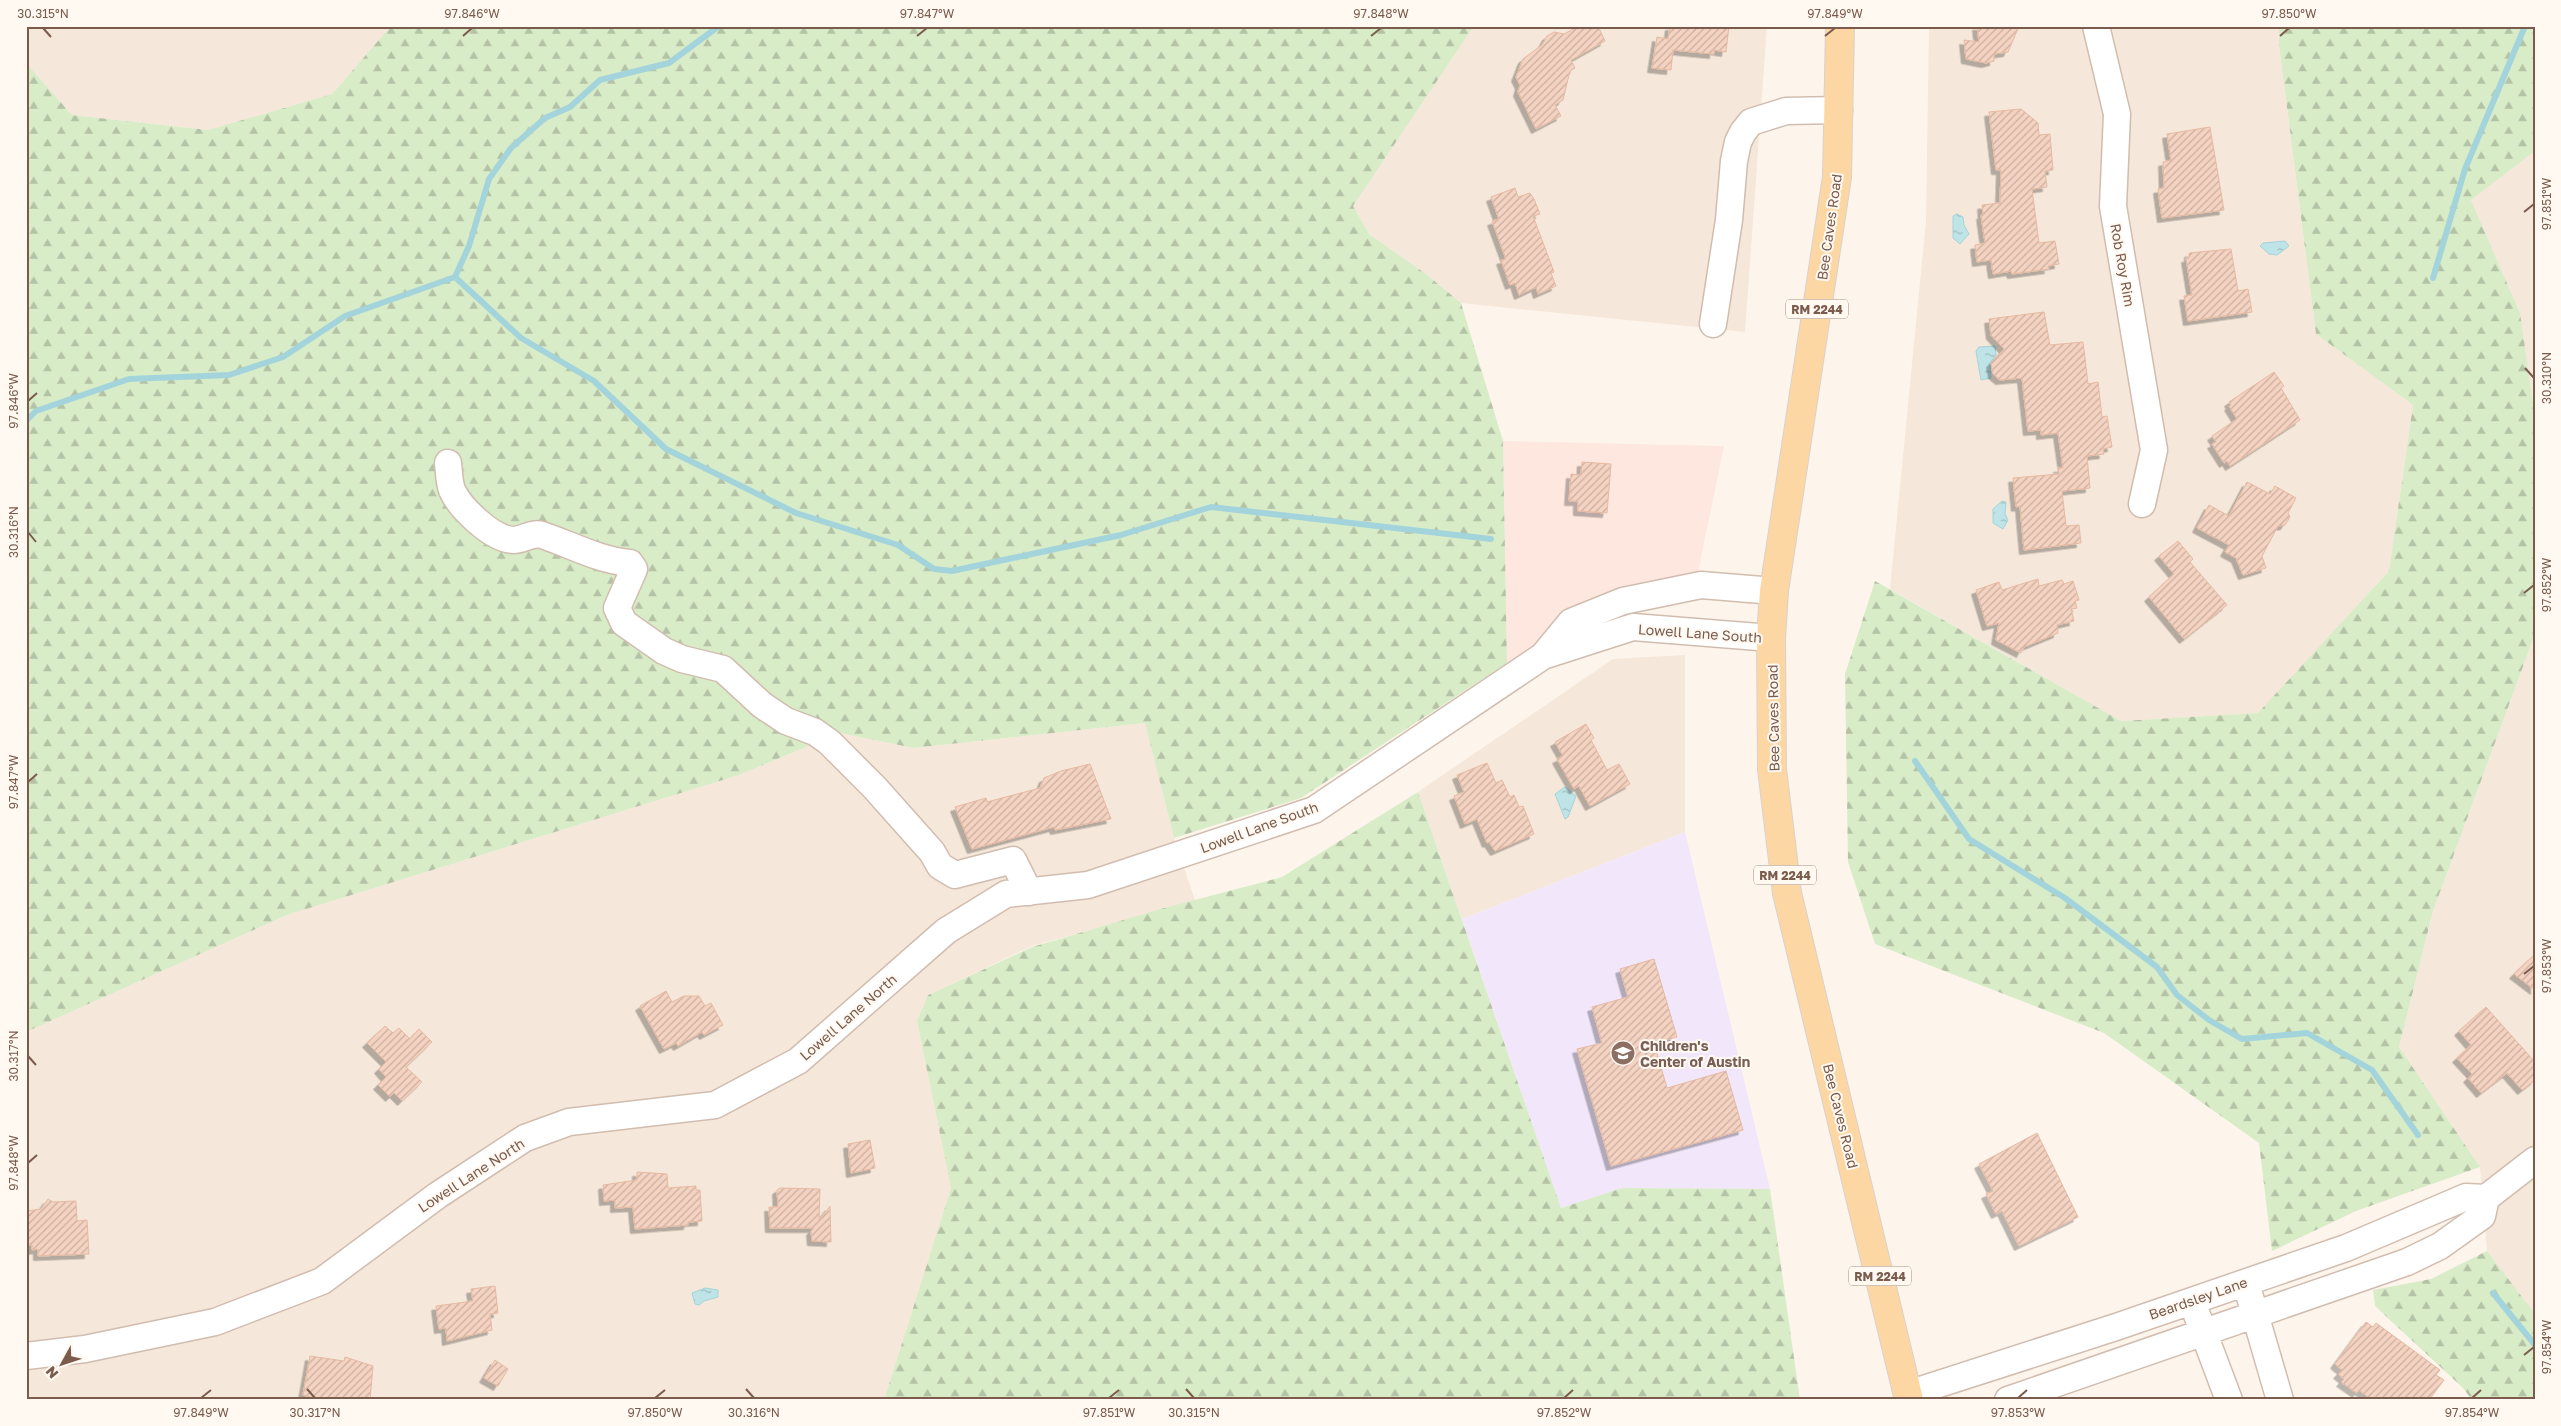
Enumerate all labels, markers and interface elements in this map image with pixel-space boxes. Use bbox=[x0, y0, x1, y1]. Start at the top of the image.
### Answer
text: 30.315°N bbox=[17, 6, 69, 21]
text: 97.846°W bbox=[444, 6, 500, 21]
text: 97.847°W bbox=[900, 6, 955, 21]
text: 97.848°W bbox=[1353, 6, 1409, 21]
text: 97.849°W bbox=[1807, 6, 1863, 21]
text: 97.850°W bbox=[2261, 6, 2317, 21]
street label: Bee Caves Road bbox=[1813, 173, 1845, 281]
text: 97.851°W bbox=[2539, 177, 2554, 230]
street label: Rob Roy Rim bbox=[2107, 222, 2139, 308]
road number: RM 2244 bbox=[1786, 300, 1848, 318]
text: 30.310°N bbox=[2539, 352, 2554, 404]
text: 97.846°W bbox=[6, 373, 21, 429]
text: 30.316°N bbox=[6, 506, 21, 558]
text: 97.852°W bbox=[2539, 557, 2554, 612]
street label: Lowell Lane South bbox=[1637, 620, 1763, 646]
street label: Bee Caves Road bbox=[1764, 664, 1782, 772]
text: 97.847°W bbox=[6, 754, 21, 809]
street label: Lowell Lane South bbox=[1198, 798, 1320, 856]
road number: RM 2244 bbox=[1754, 866, 1816, 884]
text: 97.853°W bbox=[2539, 938, 2554, 993]
street label: Lowell Lane North bbox=[796, 970, 900, 1064]
text: 30.317°N bbox=[6, 1030, 21, 1082]
place label: Children's Center of Austin bbox=[1640, 1037, 1750, 1070]
school or university icon: Children's Center of Austin bbox=[1610, 1040, 1636, 1066]
street label: Bee Caves Road bbox=[1820, 1062, 1862, 1170]
street label: Lowell Lane North bbox=[415, 1134, 527, 1216]
text: 97.848°W bbox=[6, 1135, 21, 1191]
road number: RM 2244 bbox=[1849, 1266, 1911, 1285]
street label: Beardsley Lane bbox=[2147, 1273, 2249, 1323]
text: 97.854°W bbox=[2539, 1319, 2554, 1374]
north arrow bbox=[38, 1338, 88, 1388]
text: N bbox=[42, 1363, 62, 1382]
text: 97.849°W bbox=[173, 1405, 229, 1420]
text: 30.317°N bbox=[289, 1405, 341, 1420]
text: 97.850°W bbox=[627, 1405, 683, 1420]
text: 30.316°N bbox=[728, 1405, 780, 1420]
text: 97.851°W bbox=[1083, 1405, 1136, 1420]
text: 30.315°N bbox=[1168, 1405, 1220, 1420]
text: 97.852°W bbox=[1537, 1405, 1592, 1420]
text: 97.853°W bbox=[1991, 1405, 2046, 1420]
text: 97.854°W bbox=[2445, 1405, 2500, 1420]

